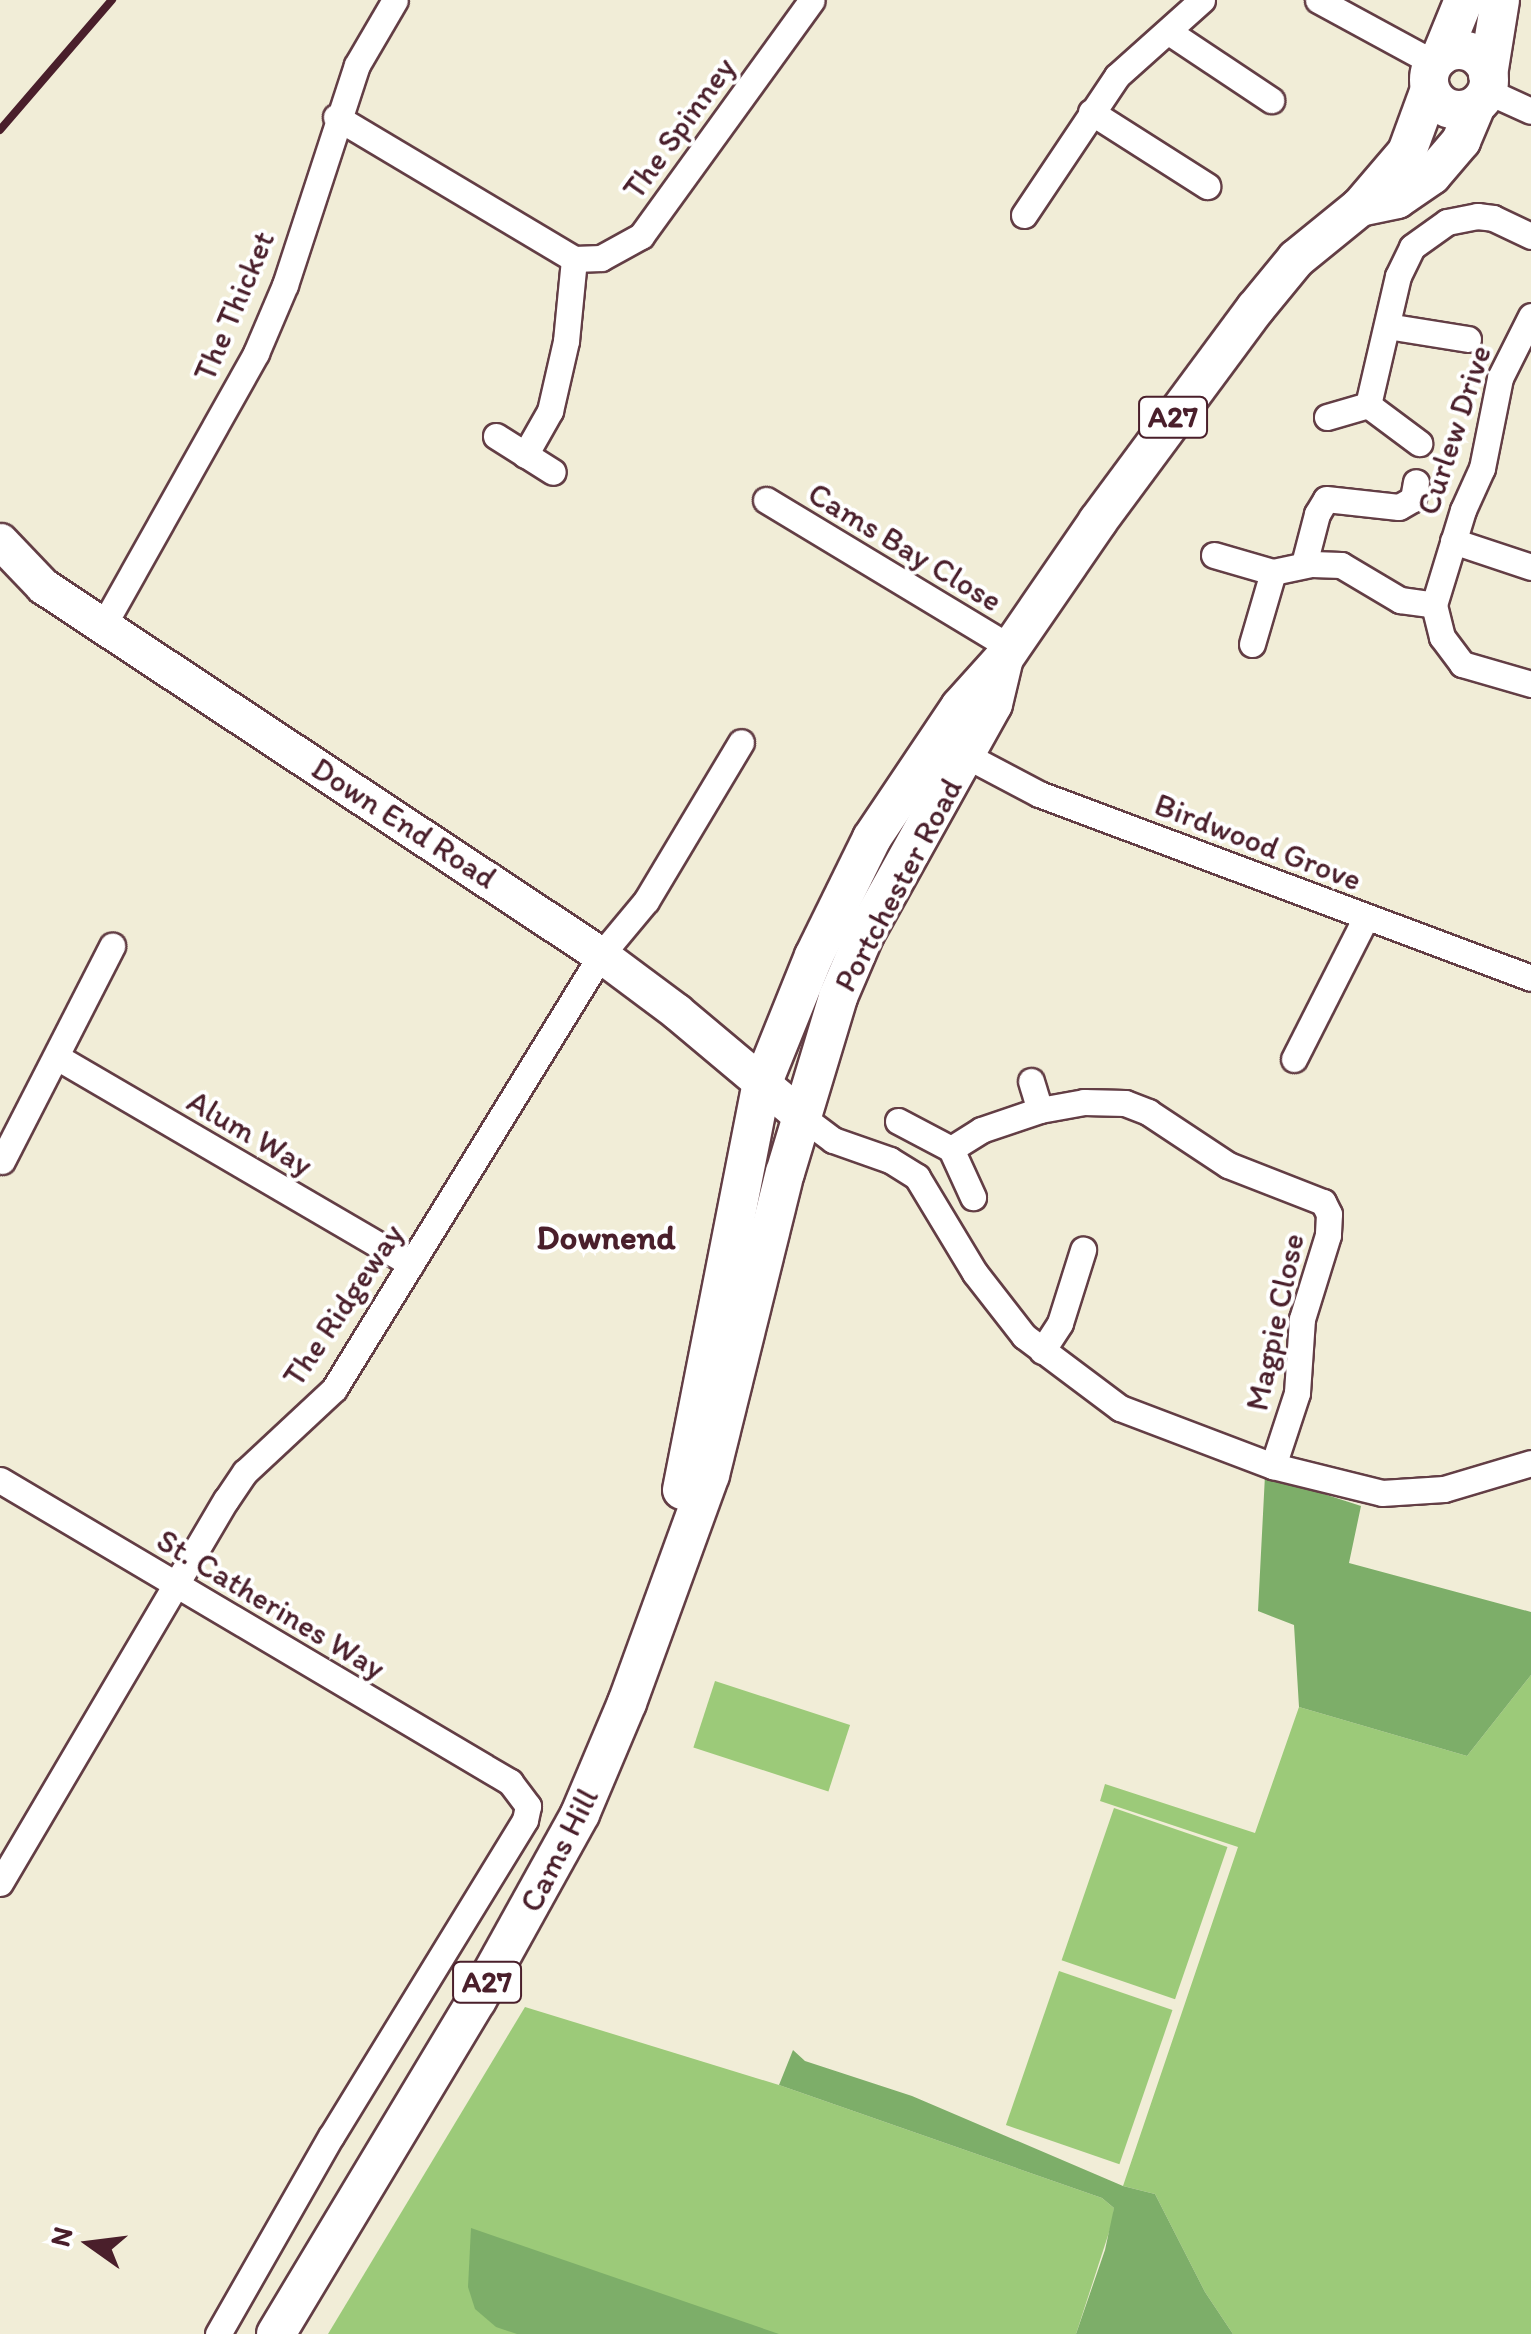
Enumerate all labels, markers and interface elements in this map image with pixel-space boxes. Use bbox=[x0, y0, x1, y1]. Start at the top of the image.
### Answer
street label: The Spinney bbox=[615, 50, 743, 206]
street label: The Thicket bbox=[185, 225, 283, 387]
street label: Curlew Drive bbox=[1409, 340, 1499, 520]
road number: A27 bbox=[1138, 392, 1208, 442]
street label: Cams Bay Close bbox=[801, 474, 1009, 620]
street label: Down End Road bbox=[304, 749, 504, 897]
street label: Portchester Road bbox=[826, 772, 970, 998]
street label: Birdwood Grove bbox=[1149, 785, 1367, 899]
street label: Alum Way bbox=[181, 1082, 319, 1184]
street label: The Ridgeway bbox=[275, 1216, 411, 1394]
district label: Downend bbox=[536, 1216, 676, 1258]
street label: Magpie Close bbox=[1237, 1230, 1313, 1414]
street label: St. Catherines Way bbox=[150, 1521, 392, 1687]
street label: Cams Hill bbox=[511, 1782, 607, 1918]
road number: A27 bbox=[452, 1957, 522, 2007]
north arrow bbox=[40, 2194, 140, 2294]
text: N bbox=[42, 2223, 80, 2250]

